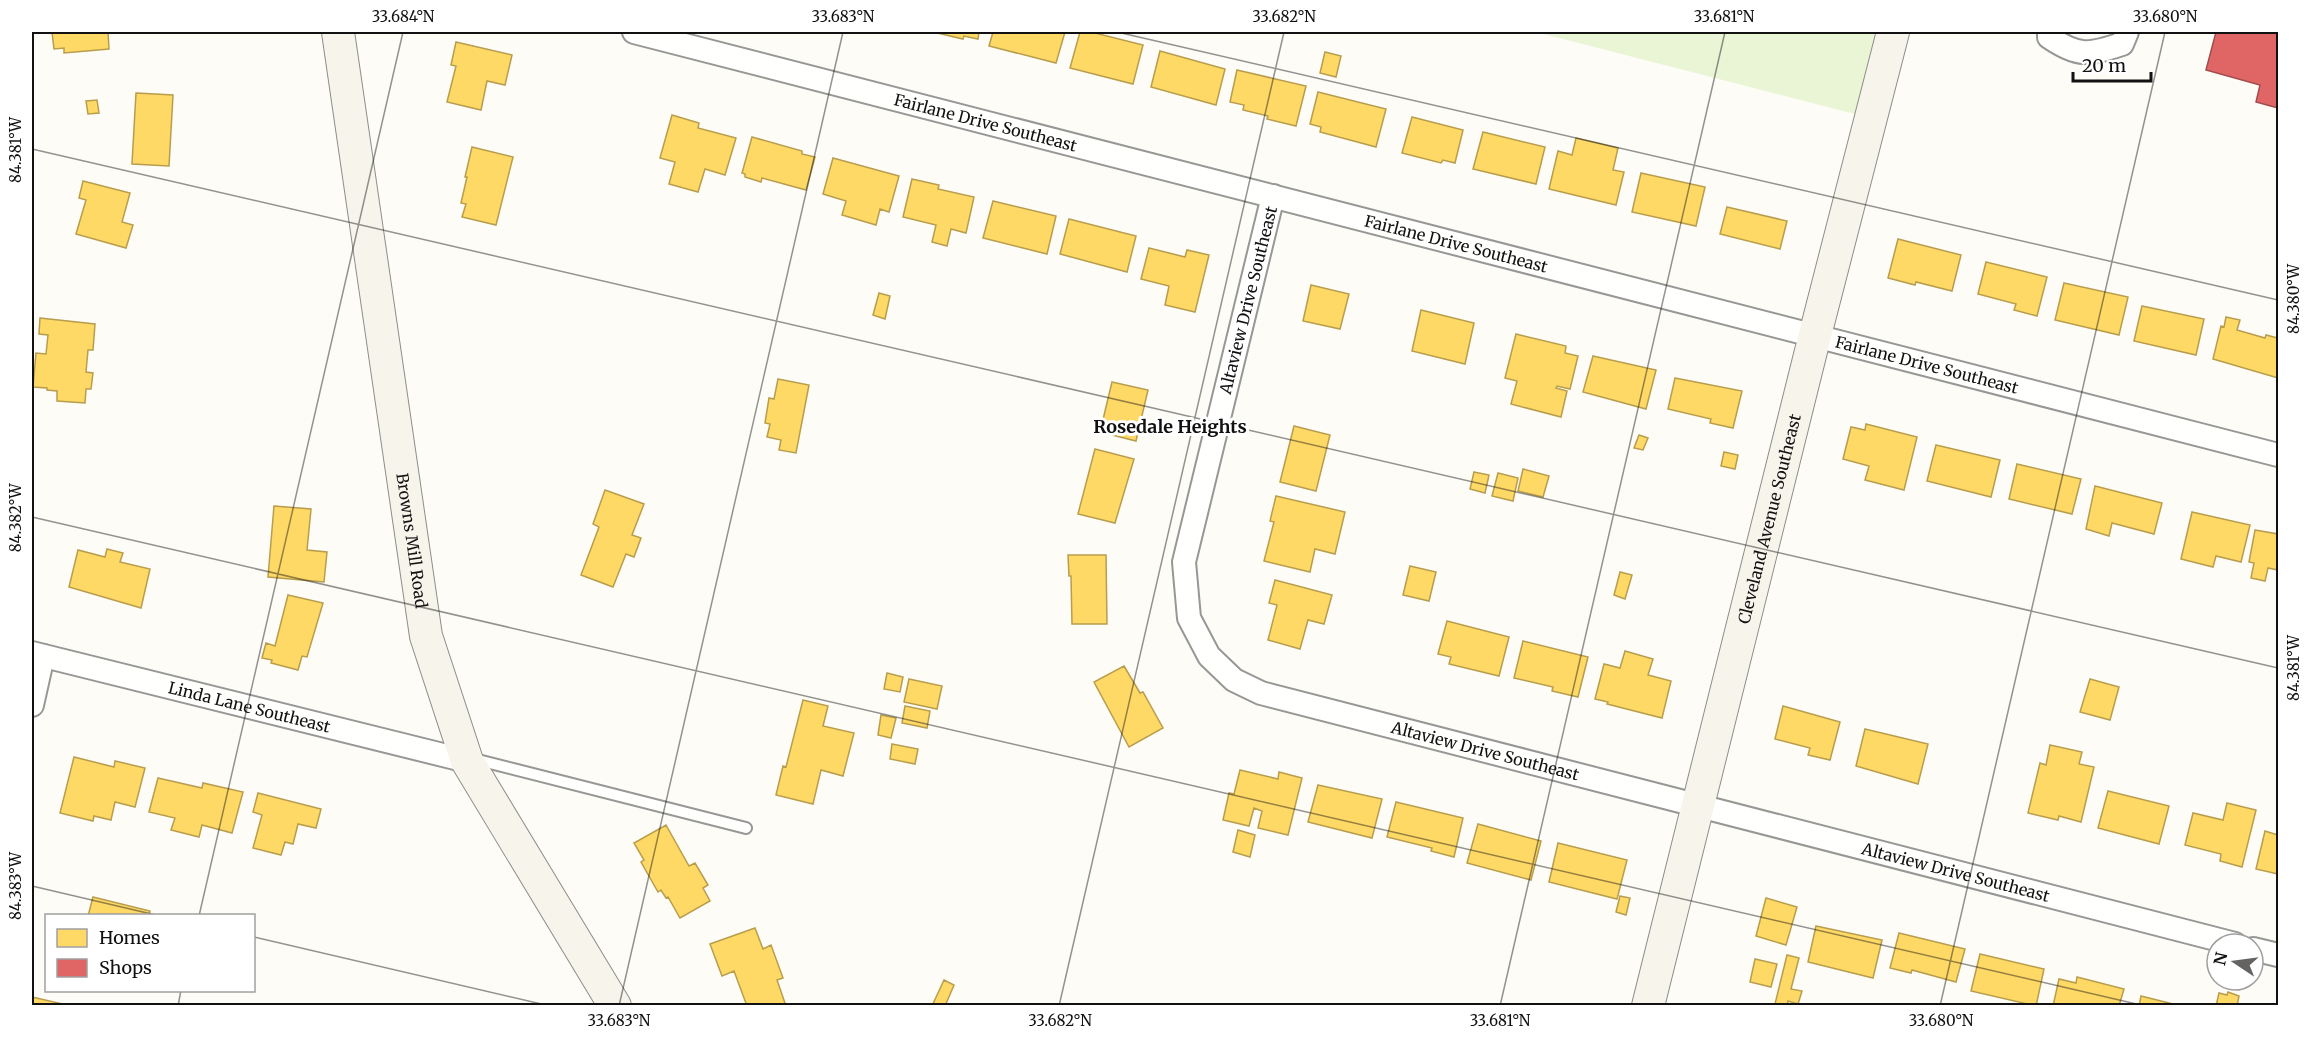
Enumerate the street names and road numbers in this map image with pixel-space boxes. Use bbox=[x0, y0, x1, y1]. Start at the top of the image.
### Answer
street label: Fairlane Drive Southeast bbox=[892, 89, 1080, 156]
street label: Altaview Drive Southeast bbox=[1215, 203, 1281, 397]
street label: Fairlane Drive Southeast bbox=[1363, 210, 1551, 277]
street label: Fairlane Drive Southeast bbox=[1833, 332, 2021, 398]
street label: Cleveland Avenue Southeast bbox=[1734, 411, 1805, 626]
street label: Browns Mill Road bbox=[392, 472, 432, 610]
street label: Linda Lane Southeast bbox=[166, 677, 333, 737]
street label: Altaview Drive Southeast bbox=[1388, 717, 1582, 785]
street label: Altaview Drive Southeast bbox=[1859, 838, 2053, 906]

